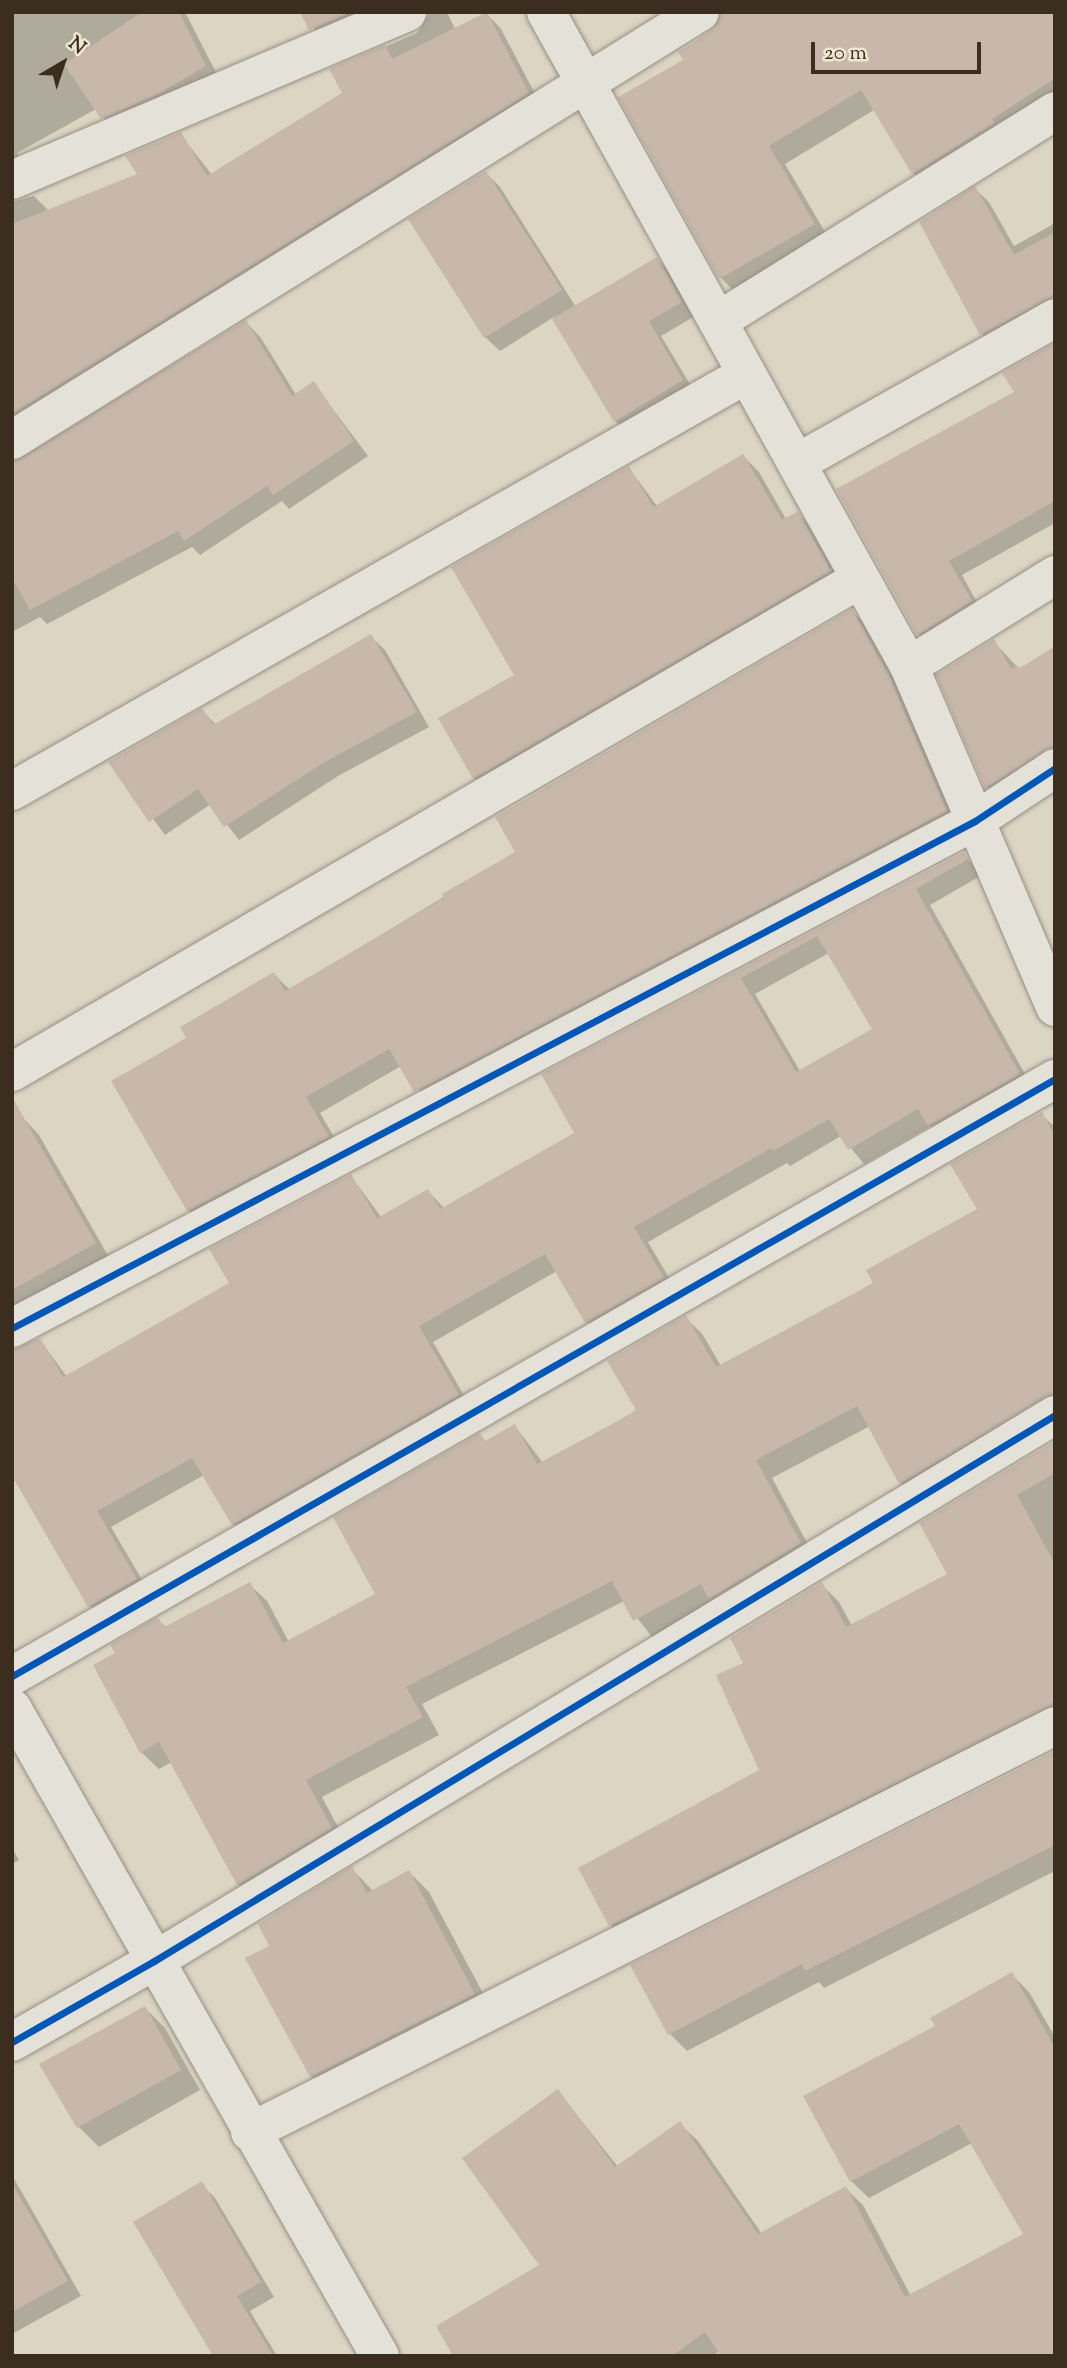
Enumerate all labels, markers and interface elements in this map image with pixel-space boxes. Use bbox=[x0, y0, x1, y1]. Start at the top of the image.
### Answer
north arrow bbox=[28, 28, 98, 98]
scale bar bbox=[815, 28, 985, 72]
text: N bbox=[62, 31, 91, 62]
text: 20 m bbox=[824, 39, 867, 69]

